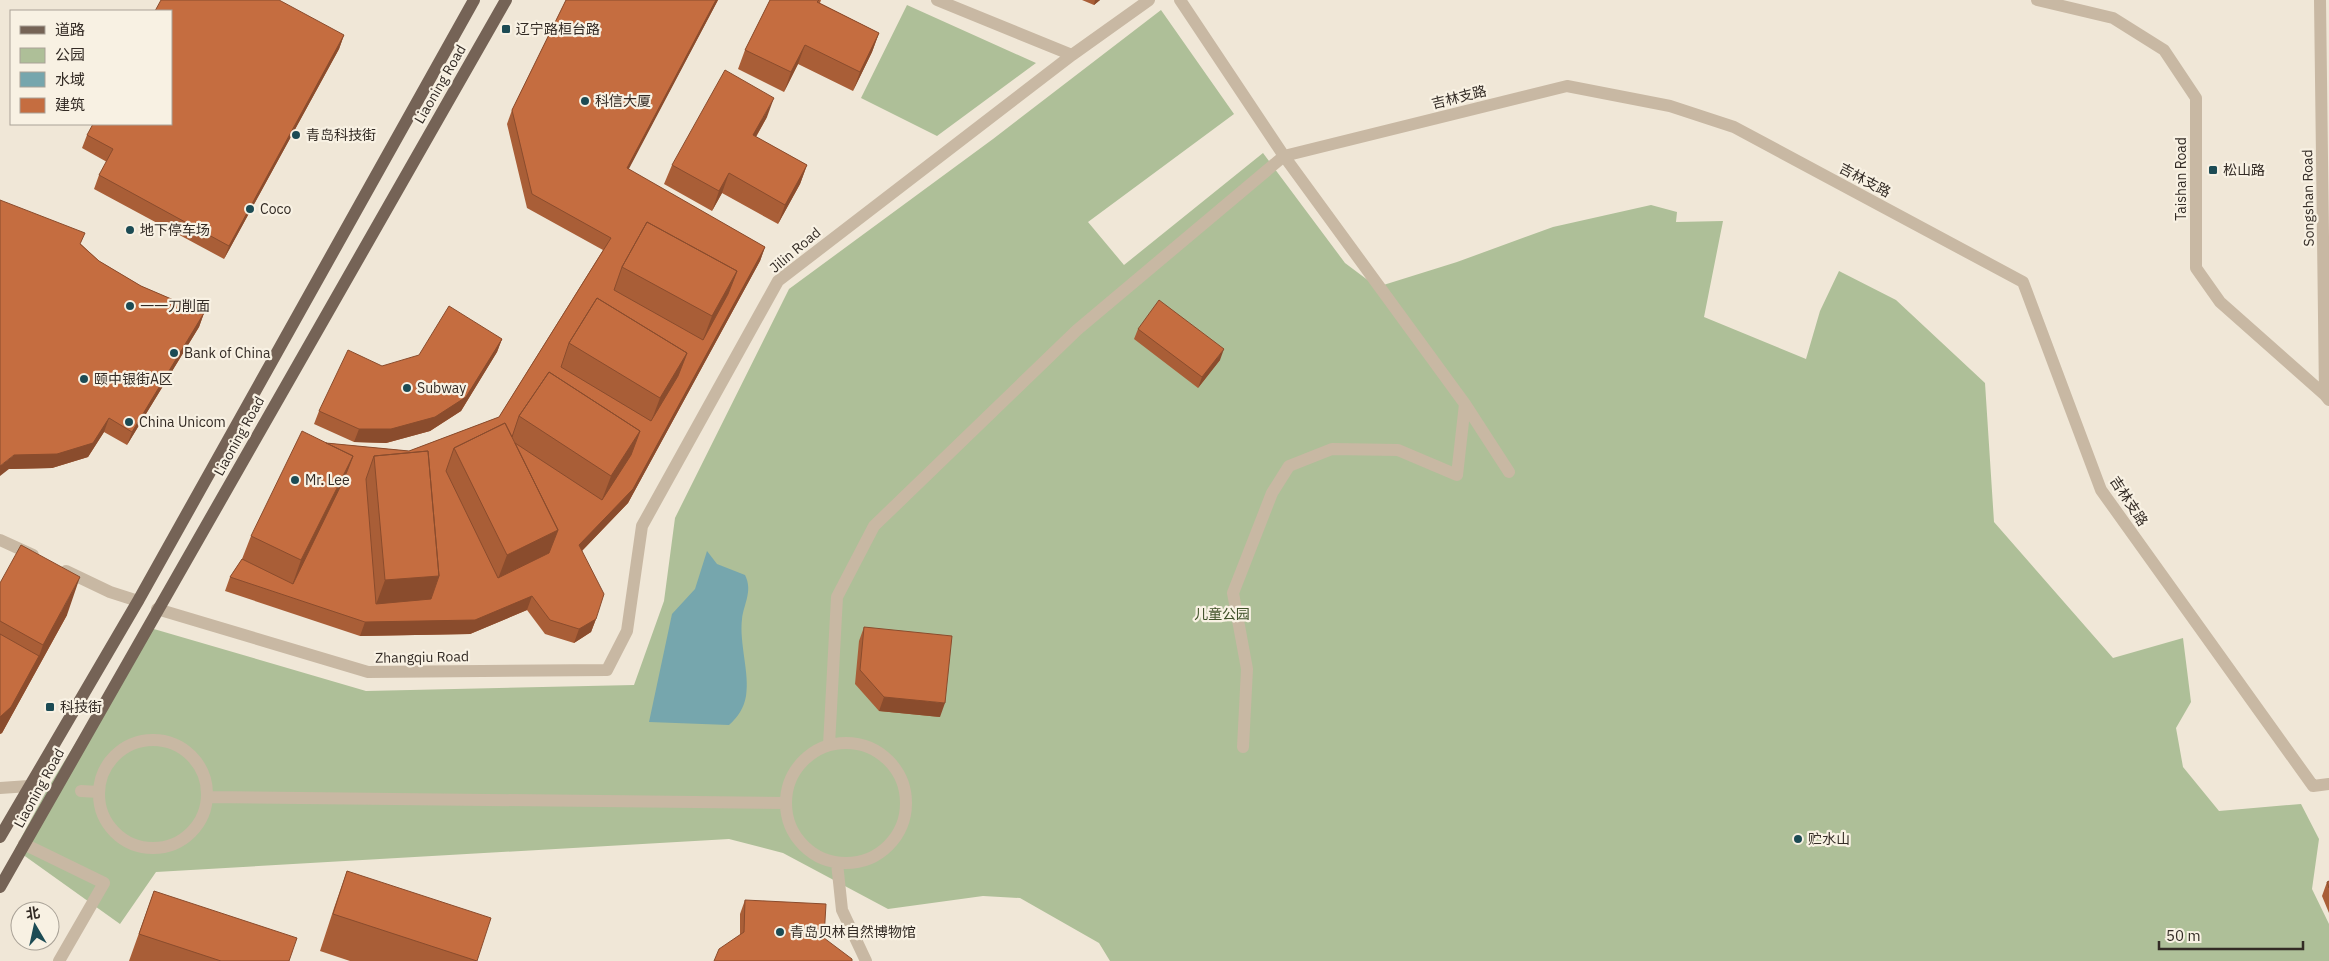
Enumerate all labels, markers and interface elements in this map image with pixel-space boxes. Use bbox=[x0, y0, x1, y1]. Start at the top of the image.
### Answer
legend bbox=[10, 10, 172, 125]
text: 道路 bbox=[55, 20, 85, 39]
place label: 辽宁路桓台路 bbox=[516, 20, 600, 38]
marker: 辽宁路桓台路 bbox=[500, 23, 512, 35]
street label: Liaoning Road bbox=[410, 41, 470, 127]
text: 公园 bbox=[55, 45, 85, 64]
text: 水域 bbox=[55, 70, 85, 89]
street label: 吉林支路 bbox=[1430, 81, 1488, 113]
place label: 科信大厦 bbox=[595, 92, 651, 110]
text: 建筑 bbox=[55, 95, 85, 114]
marker: 科信大厦 bbox=[579, 95, 591, 107]
place label: 青岛科技街 bbox=[306, 126, 376, 144]
marker: 青岛科技街 bbox=[290, 129, 302, 141]
street label: Taishan Road bbox=[2172, 137, 2190, 221]
street label: Songshan Road bbox=[2298, 149, 2318, 247]
street label: 吉林支路 bbox=[1836, 159, 1894, 201]
place label: 松山路 bbox=[2223, 161, 2265, 179]
marker: 松山路 bbox=[2207, 164, 2219, 176]
place label: Coco bbox=[260, 200, 291, 218]
marker: Coco bbox=[244, 203, 256, 215]
place label: 地下停车场 bbox=[140, 221, 210, 239]
street label: Jilin Road bbox=[766, 223, 824, 277]
marker: 地下停车场 bbox=[124, 224, 136, 236]
place label: 一一刀削面 bbox=[140, 297, 210, 315]
marker: 一一刀削面 bbox=[124, 300, 136, 312]
place label: Bank of China bbox=[184, 344, 271, 362]
marker: Bank of China bbox=[168, 347, 180, 359]
place label: 颐中银街A区 bbox=[94, 370, 173, 388]
marker: 颐中银街A区 bbox=[78, 373, 90, 385]
place label: Subway bbox=[417, 379, 466, 397]
marker: Subway bbox=[401, 382, 413, 394]
street label: Liaoning Road bbox=[210, 393, 268, 479]
place label: China Unicom bbox=[139, 413, 226, 431]
marker: China Unicom bbox=[123, 416, 135, 428]
place label: Mr. Lee bbox=[305, 471, 350, 489]
street label: 吉林支路 bbox=[2106, 473, 2152, 529]
marker: Mr. Lee bbox=[289, 474, 301, 486]
park label: 儿童公园 bbox=[1194, 605, 1250, 623]
street label: Zhangqiu Road bbox=[375, 647, 469, 667]
place label: 科技街 bbox=[60, 698, 102, 716]
marker: 科技街 bbox=[44, 701, 56, 713]
street label: Liaoning Road bbox=[10, 745, 68, 831]
place label: 贮水山 bbox=[1808, 830, 1850, 848]
marker: 贮水山 bbox=[1792, 833, 1804, 845]
north arrow bbox=[10, 901, 60, 951]
text: 北 bbox=[25, 903, 41, 923]
scale bar bbox=[2159, 918, 2303, 950]
place label: 青岛贝林自然博物馆 bbox=[790, 923, 916, 941]
marker: 青岛贝林自然博物馆 bbox=[774, 926, 786, 938]
text: 50 m bbox=[2166, 926, 2201, 945]

